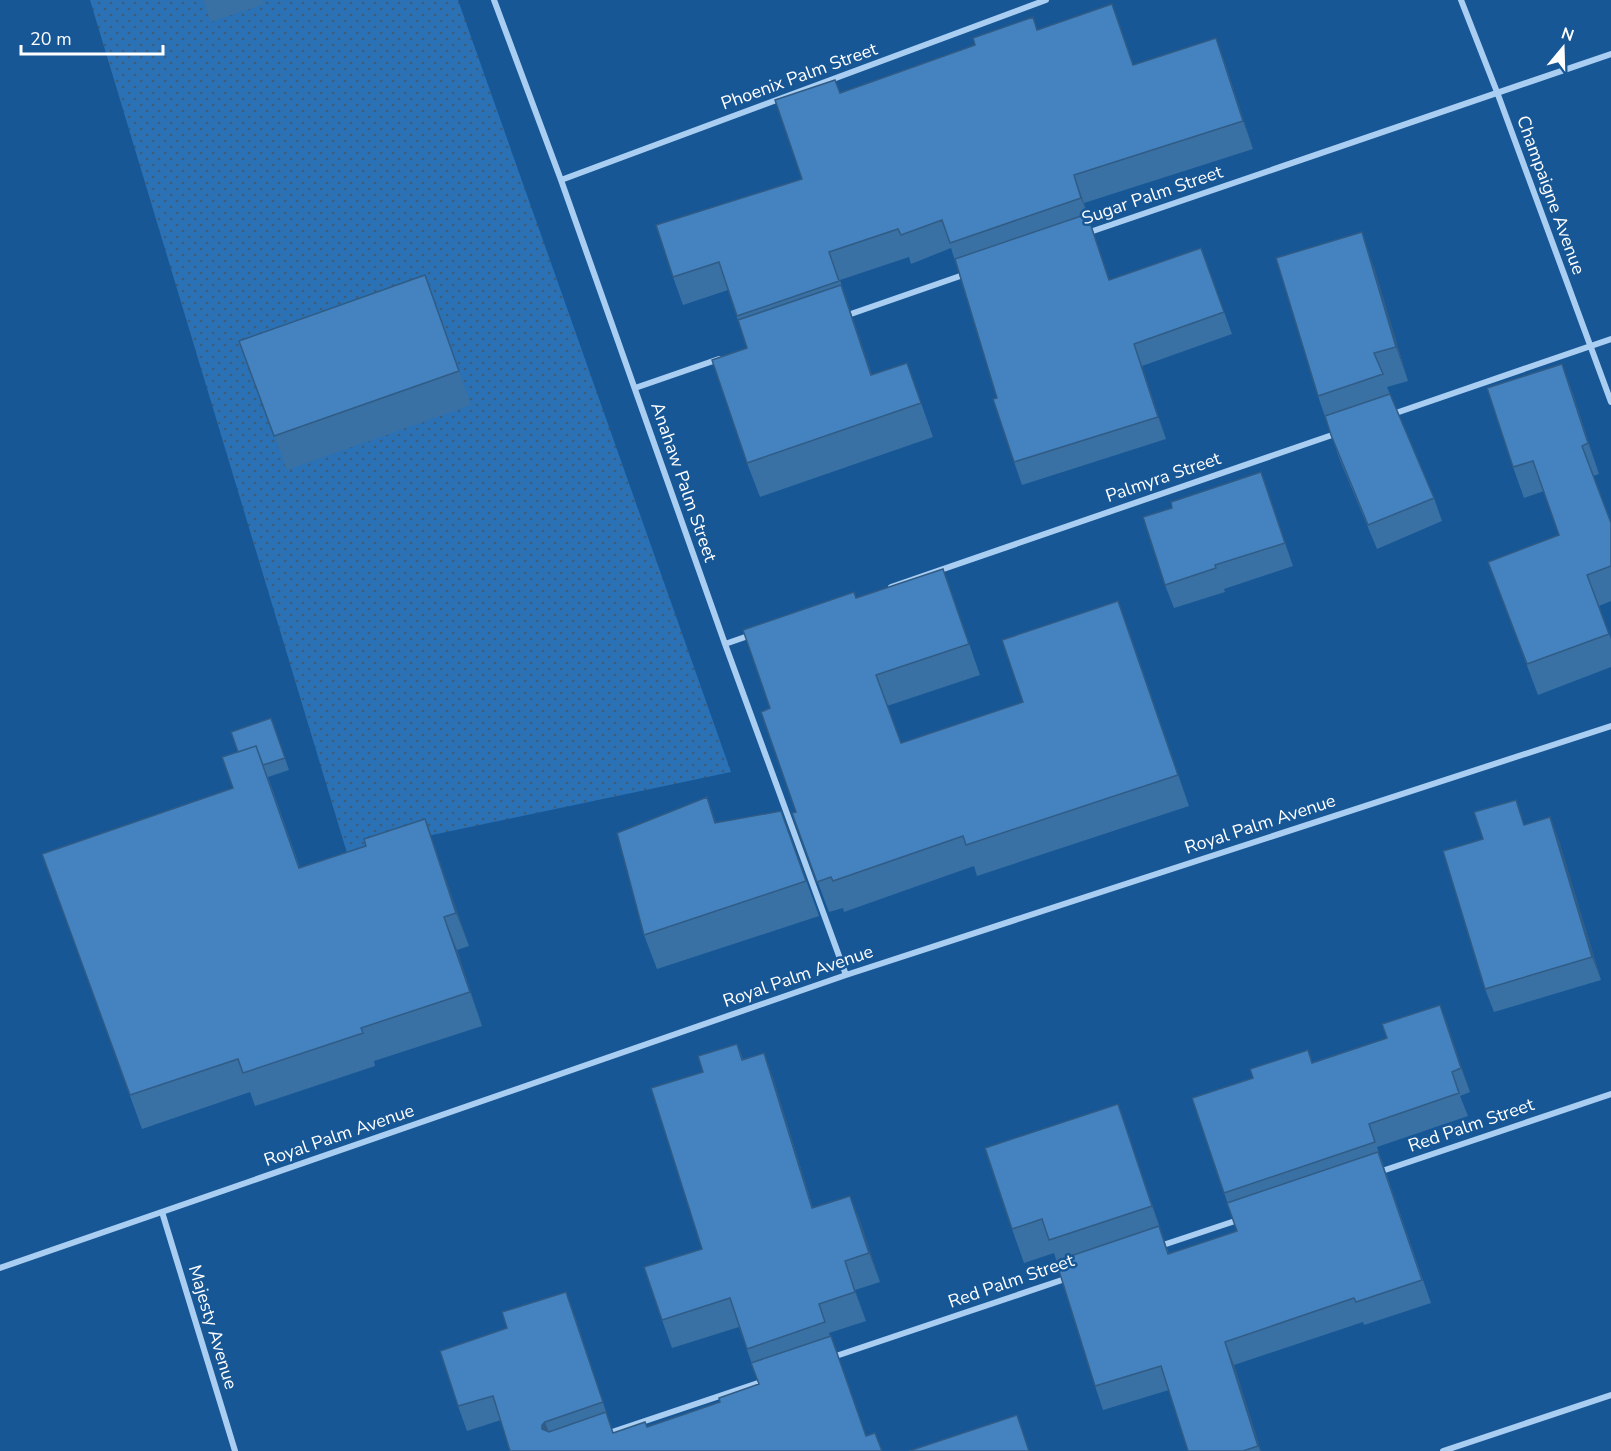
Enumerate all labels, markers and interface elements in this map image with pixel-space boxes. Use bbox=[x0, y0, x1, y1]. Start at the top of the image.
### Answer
scale bar bbox=[21, 18, 164, 56]
north arrow bbox=[1533, 18, 1593, 78]
text: N bbox=[1558, 22, 1577, 47]
text: 20 m bbox=[30, 27, 72, 51]
street label: Phoenix Palm Street bbox=[718, 36, 881, 115]
street label: Champaigne Avenue bbox=[1511, 112, 1591, 278]
street label: Sugar Palm Street bbox=[1078, 159, 1226, 230]
street label: Anahaw Palm Street bbox=[645, 399, 723, 566]
street label: Palmyra Street bbox=[1102, 446, 1224, 508]
street label: Royal Palm Avenue bbox=[1181, 788, 1339, 860]
street label: Royal Palm Avenue bbox=[720, 939, 876, 1013]
street label: Red Palm Street bbox=[1405, 1092, 1538, 1158]
street label: Royal Palm Avenue bbox=[261, 1098, 417, 1172]
street label: Red Palm Street bbox=[945, 1248, 1078, 1314]
street label: Majesty Avenue bbox=[183, 1262, 243, 1392]

